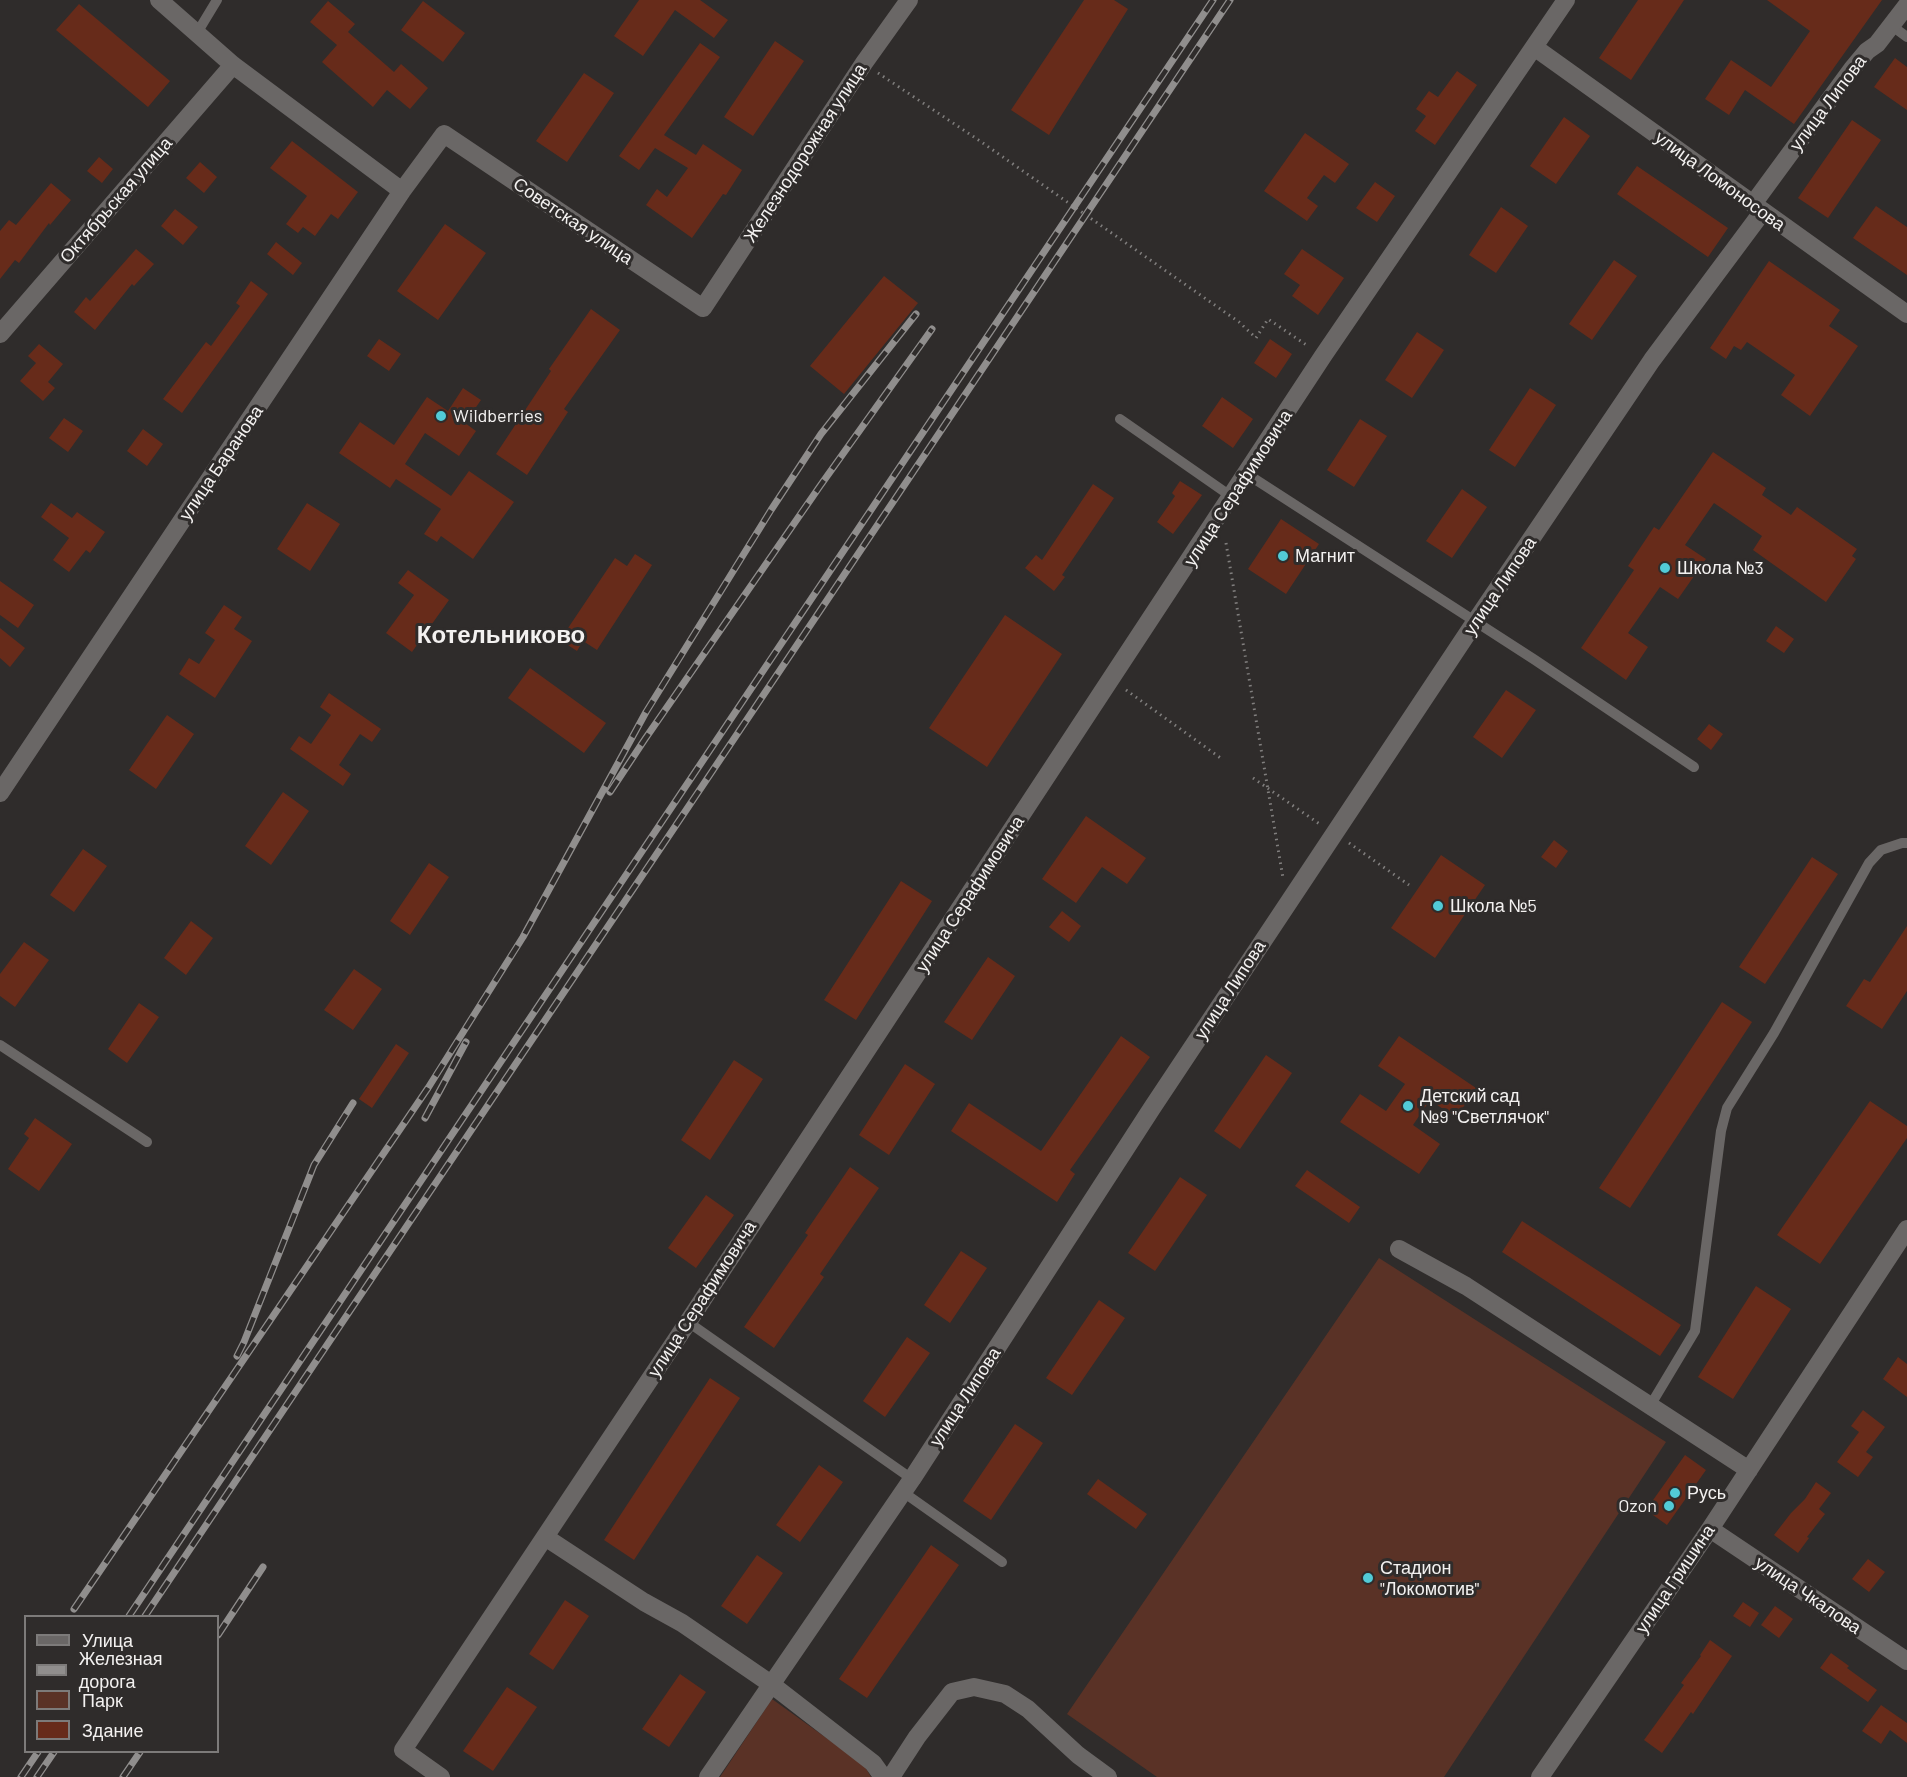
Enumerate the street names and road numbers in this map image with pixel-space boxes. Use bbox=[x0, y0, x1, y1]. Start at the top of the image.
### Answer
street label: улица Липова bbox=[1785, 51, 1871, 155]
street label: Железнодорожная улица bbox=[739, 60, 871, 246]
street label: улица Ломоносова bbox=[1651, 126, 1789, 236]
street label: Октябрьская улица bbox=[55, 133, 177, 267]
street label: Советская улица bbox=[509, 173, 637, 269]
street label: улица Баранова bbox=[175, 401, 267, 525]
street label: улица Серафимовича bbox=[1179, 406, 1297, 570]
street label: улица Липова bbox=[1459, 533, 1541, 639]
street label: улица Серафимовича bbox=[911, 812, 1029, 976]
street label: улица Липова bbox=[1190, 936, 1270, 1044]
street label: улица Серафимовича bbox=[643, 1217, 761, 1381]
street label: улица Липова bbox=[925, 1343, 1005, 1451]
street label: улица Гришина bbox=[1631, 1521, 1719, 1637]
street label: улица Чкалова bbox=[1751, 1552, 1865, 1638]

